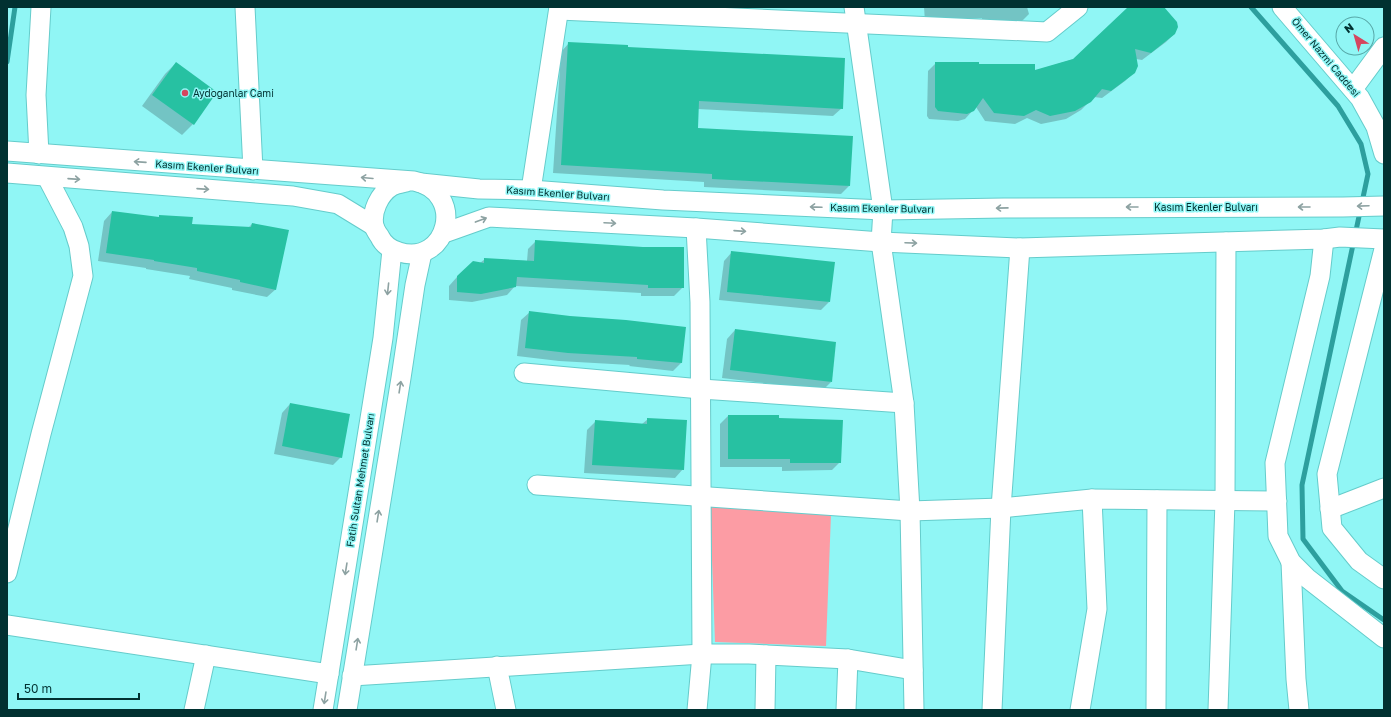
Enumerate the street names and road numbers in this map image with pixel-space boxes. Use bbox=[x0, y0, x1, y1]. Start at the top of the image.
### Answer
street label: Ömer Nazmi Caddesi bbox=[1289, 15, 1363, 99]
street label: Kasım Ekenler Bulvarı bbox=[155, 157, 259, 177]
street label: Kasım Ekenler Bulvarı bbox=[506, 183, 610, 203]
street label: Kasım Ekenler Bulvarı bbox=[830, 201, 934, 215]
street label: Kasım Ekenler Bulvarı bbox=[1154, 201, 1258, 213]
street label: Fatih Sultan Mehmet Bulvarı bbox=[343, 412, 377, 548]

